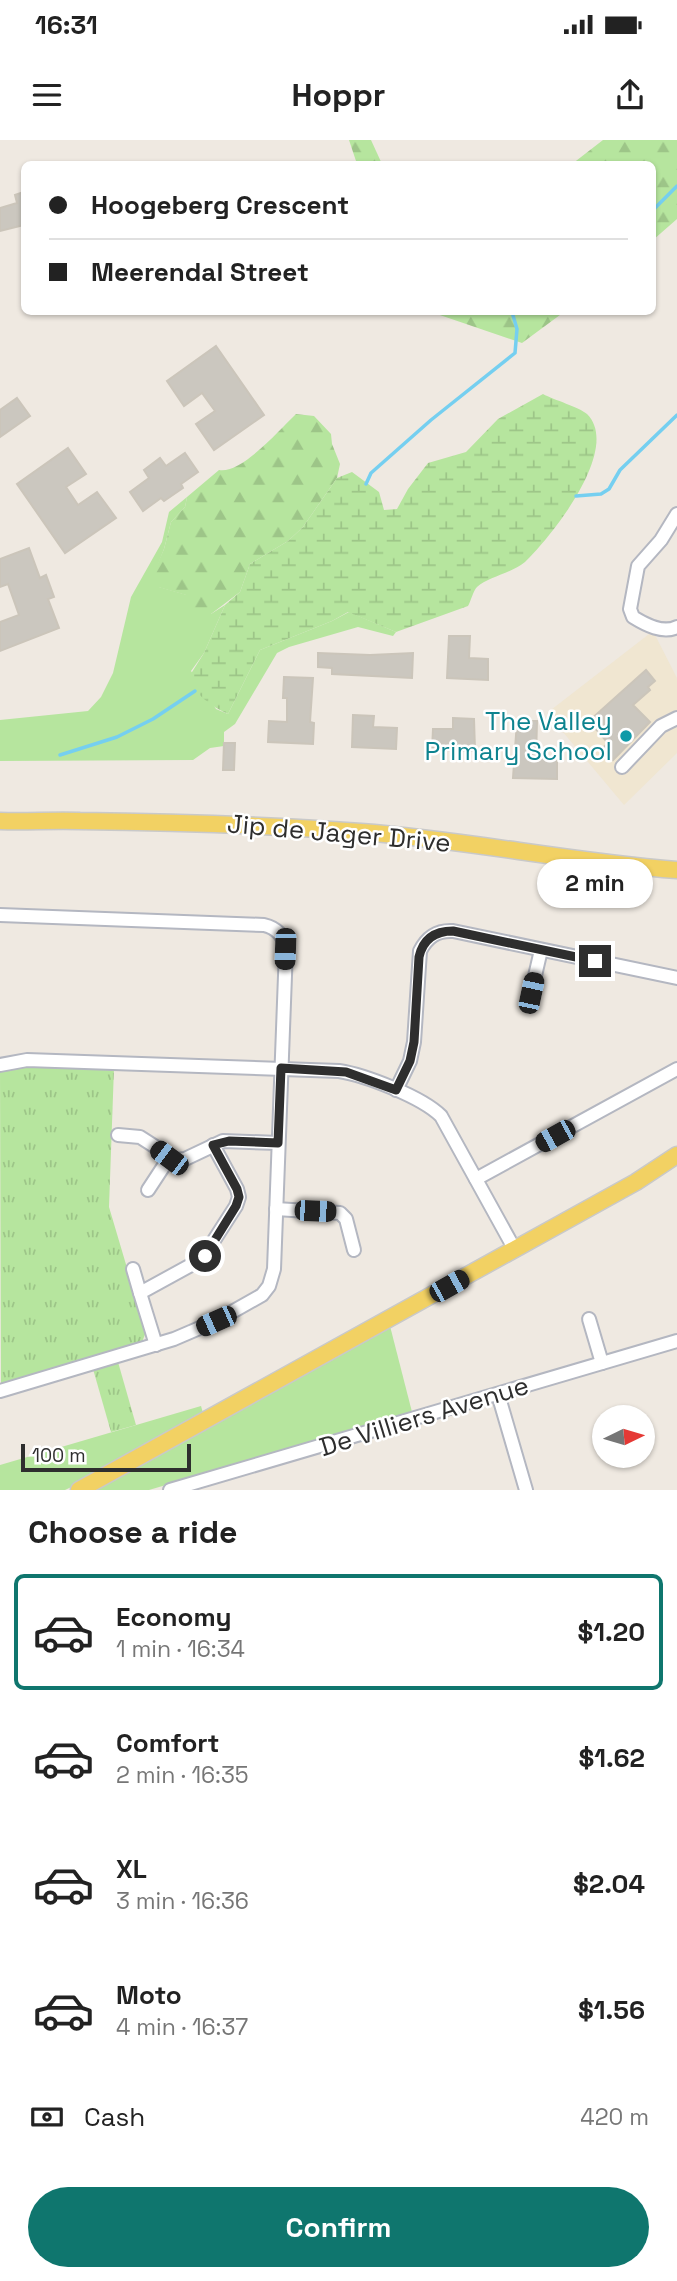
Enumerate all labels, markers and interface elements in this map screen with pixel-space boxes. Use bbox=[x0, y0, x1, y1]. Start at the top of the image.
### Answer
text: 16:31 bbox=[35, 8, 98, 42]
text: Hoppr bbox=[291, 75, 386, 115]
icon: menu bbox=[28, 76, 66, 114]
icon: share bbox=[611, 76, 649, 114]
text: Hoogeberg Crescent bbox=[91, 188, 349, 222]
text: Meerendal Street bbox=[91, 255, 309, 289]
place label: The Valley Primary School bbox=[425, 704, 612, 768]
marker: The Valley Primary School bbox=[618, 728, 634, 744]
street label: Jip de Jager Drive bbox=[226, 806, 452, 860]
callout: 2 min bbox=[537, 860, 653, 908]
text: 2 min bbox=[565, 868, 625, 898]
car bbox=[274, 928, 297, 970]
route end bbox=[579, 945, 611, 977]
car bbox=[517, 970, 546, 1016]
car bbox=[532, 1117, 579, 1155]
car bbox=[146, 1137, 193, 1179]
car bbox=[294, 1200, 337, 1222]
route start bbox=[189, 1240, 221, 1272]
car bbox=[426, 1267, 473, 1305]
car bbox=[193, 1303, 240, 1339]
street label: De Villiers Avenue bbox=[315, 1368, 533, 1464]
north arrow bbox=[592, 1405, 654, 1468]
map controls bbox=[592, 1405, 655, 1468]
scale bar bbox=[21, 1441, 191, 1473]
text: 100 m bbox=[32, 1443, 86, 1468]
text: Choose a ride bbox=[28, 1512, 238, 1552]
text: Economy bbox=[116, 1600, 232, 1634]
icon: car bbox=[32, 1601, 95, 1664]
text: $1.20 bbox=[577, 1615, 645, 1649]
text: 1 min · 16:34 bbox=[116, 1634, 245, 1664]
text: Comfort bbox=[116, 1726, 219, 1760]
icon: car bbox=[32, 1727, 95, 1790]
text: $1.62 bbox=[579, 1741, 645, 1775]
text: 2 min · 16:35 bbox=[116, 1760, 249, 1790]
text: XL bbox=[116, 1852, 147, 1886]
icon: car bbox=[32, 1853, 95, 1916]
text: $2.04 bbox=[573, 1867, 645, 1901]
text: 3 min · 16:36 bbox=[116, 1886, 249, 1916]
text: Moto bbox=[116, 1978, 182, 2012]
icon: car bbox=[32, 1979, 95, 2042]
text: $1.56 bbox=[578, 1993, 645, 2027]
text: 4 min · 16:37 bbox=[116, 2012, 248, 2042]
icon: cash bbox=[28, 2098, 66, 2136]
text: Cash bbox=[84, 2100, 145, 2134]
text: 420 m bbox=[580, 2102, 649, 2132]
button: Confirm bbox=[28, 2187, 649, 2267]

